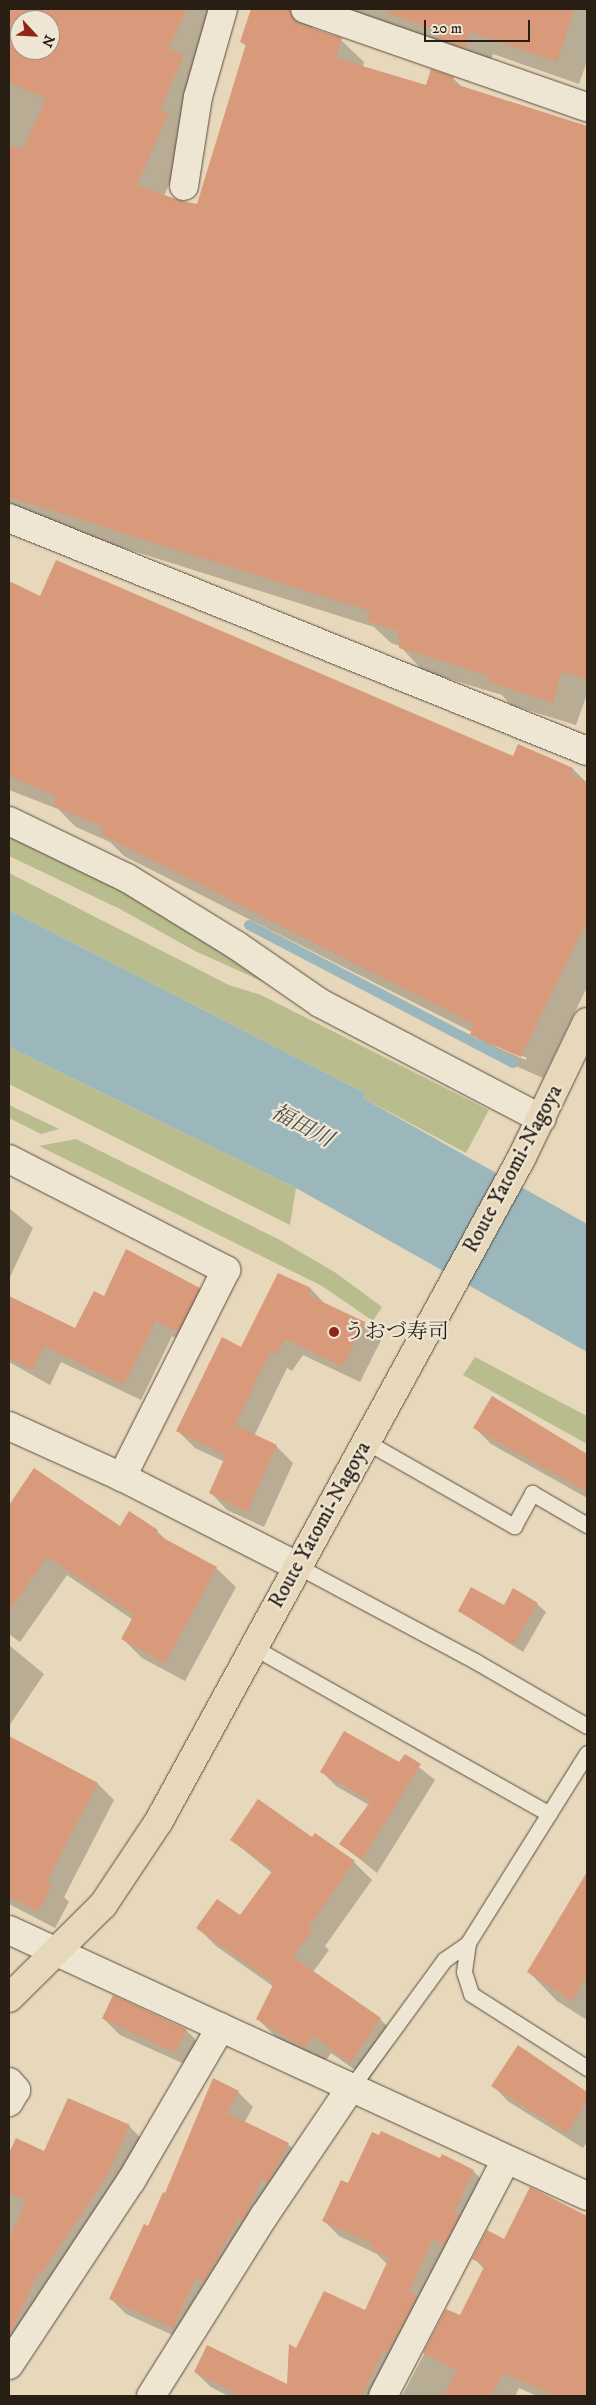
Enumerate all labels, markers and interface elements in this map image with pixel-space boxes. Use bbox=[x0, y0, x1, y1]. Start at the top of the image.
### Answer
north arrow bbox=[10, 10, 60, 60]
scale bar bbox=[426, 10, 532, 42]
text: 20 m bbox=[432, 19, 462, 38]
text: N bbox=[37, 32, 58, 50]
street label: Route Yatomi-Nagoya bbox=[458, 1081, 568, 1257]
water label: 福田川 bbox=[267, 1099, 337, 1153]
place label: うおづ寿司 bbox=[344, 1319, 449, 1345]
marker: うおづ寿司 bbox=[328, 1326, 340, 1338]
street label: Route Yatomi-Nagoya bbox=[264, 1437, 376, 1613]

